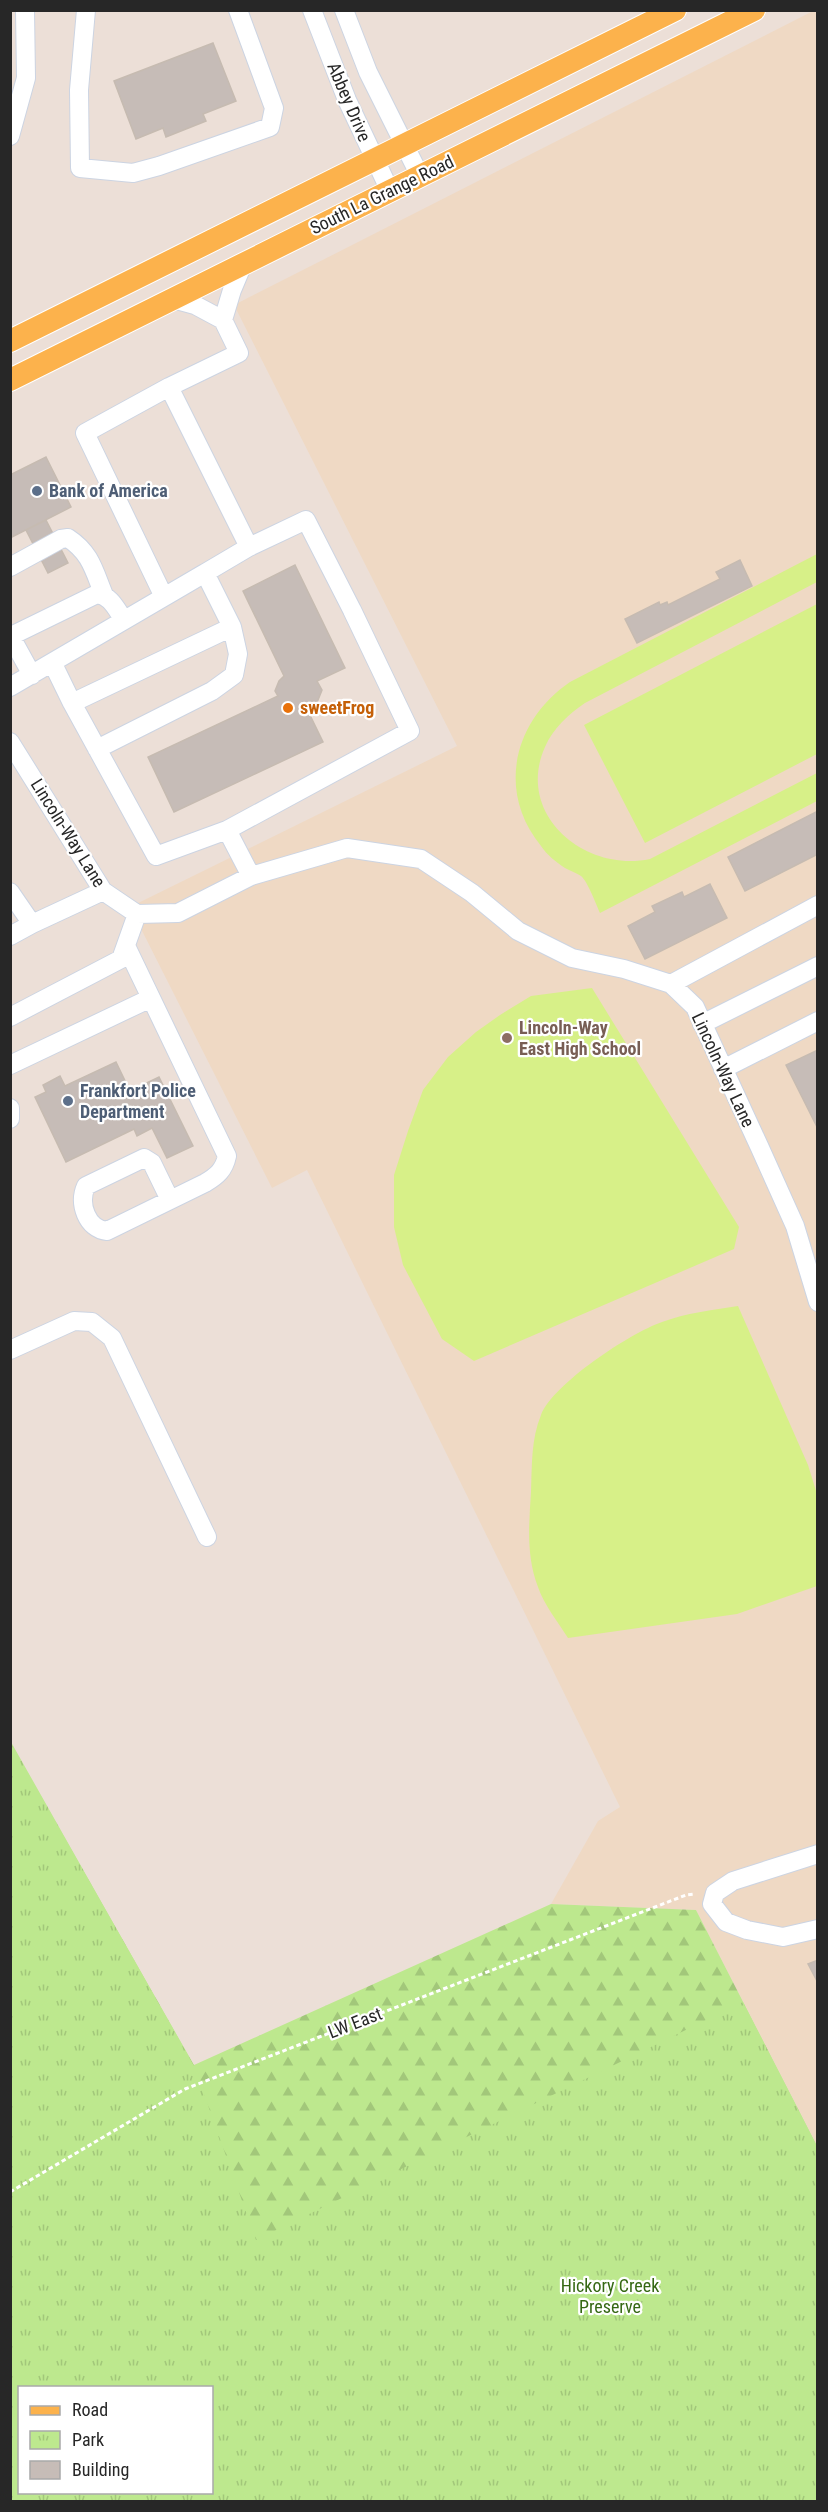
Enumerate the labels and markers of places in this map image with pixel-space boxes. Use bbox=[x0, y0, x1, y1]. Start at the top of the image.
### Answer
place label: Bank of America bbox=[49, 480, 168, 501]
marker: Bank of America bbox=[30, 484, 44, 498]
place label: sweetFrog bbox=[300, 697, 374, 718]
marker: sweetFrog bbox=[281, 701, 295, 715]
place label: Lincoln-Way East High School bbox=[519, 1017, 641, 1059]
marker: Lincoln-Way East High School bbox=[500, 1031, 514, 1045]
place label: Frankfort Police Department bbox=[80, 1080, 196, 1122]
marker: Frankfort Police Department bbox=[61, 1094, 75, 1108]

